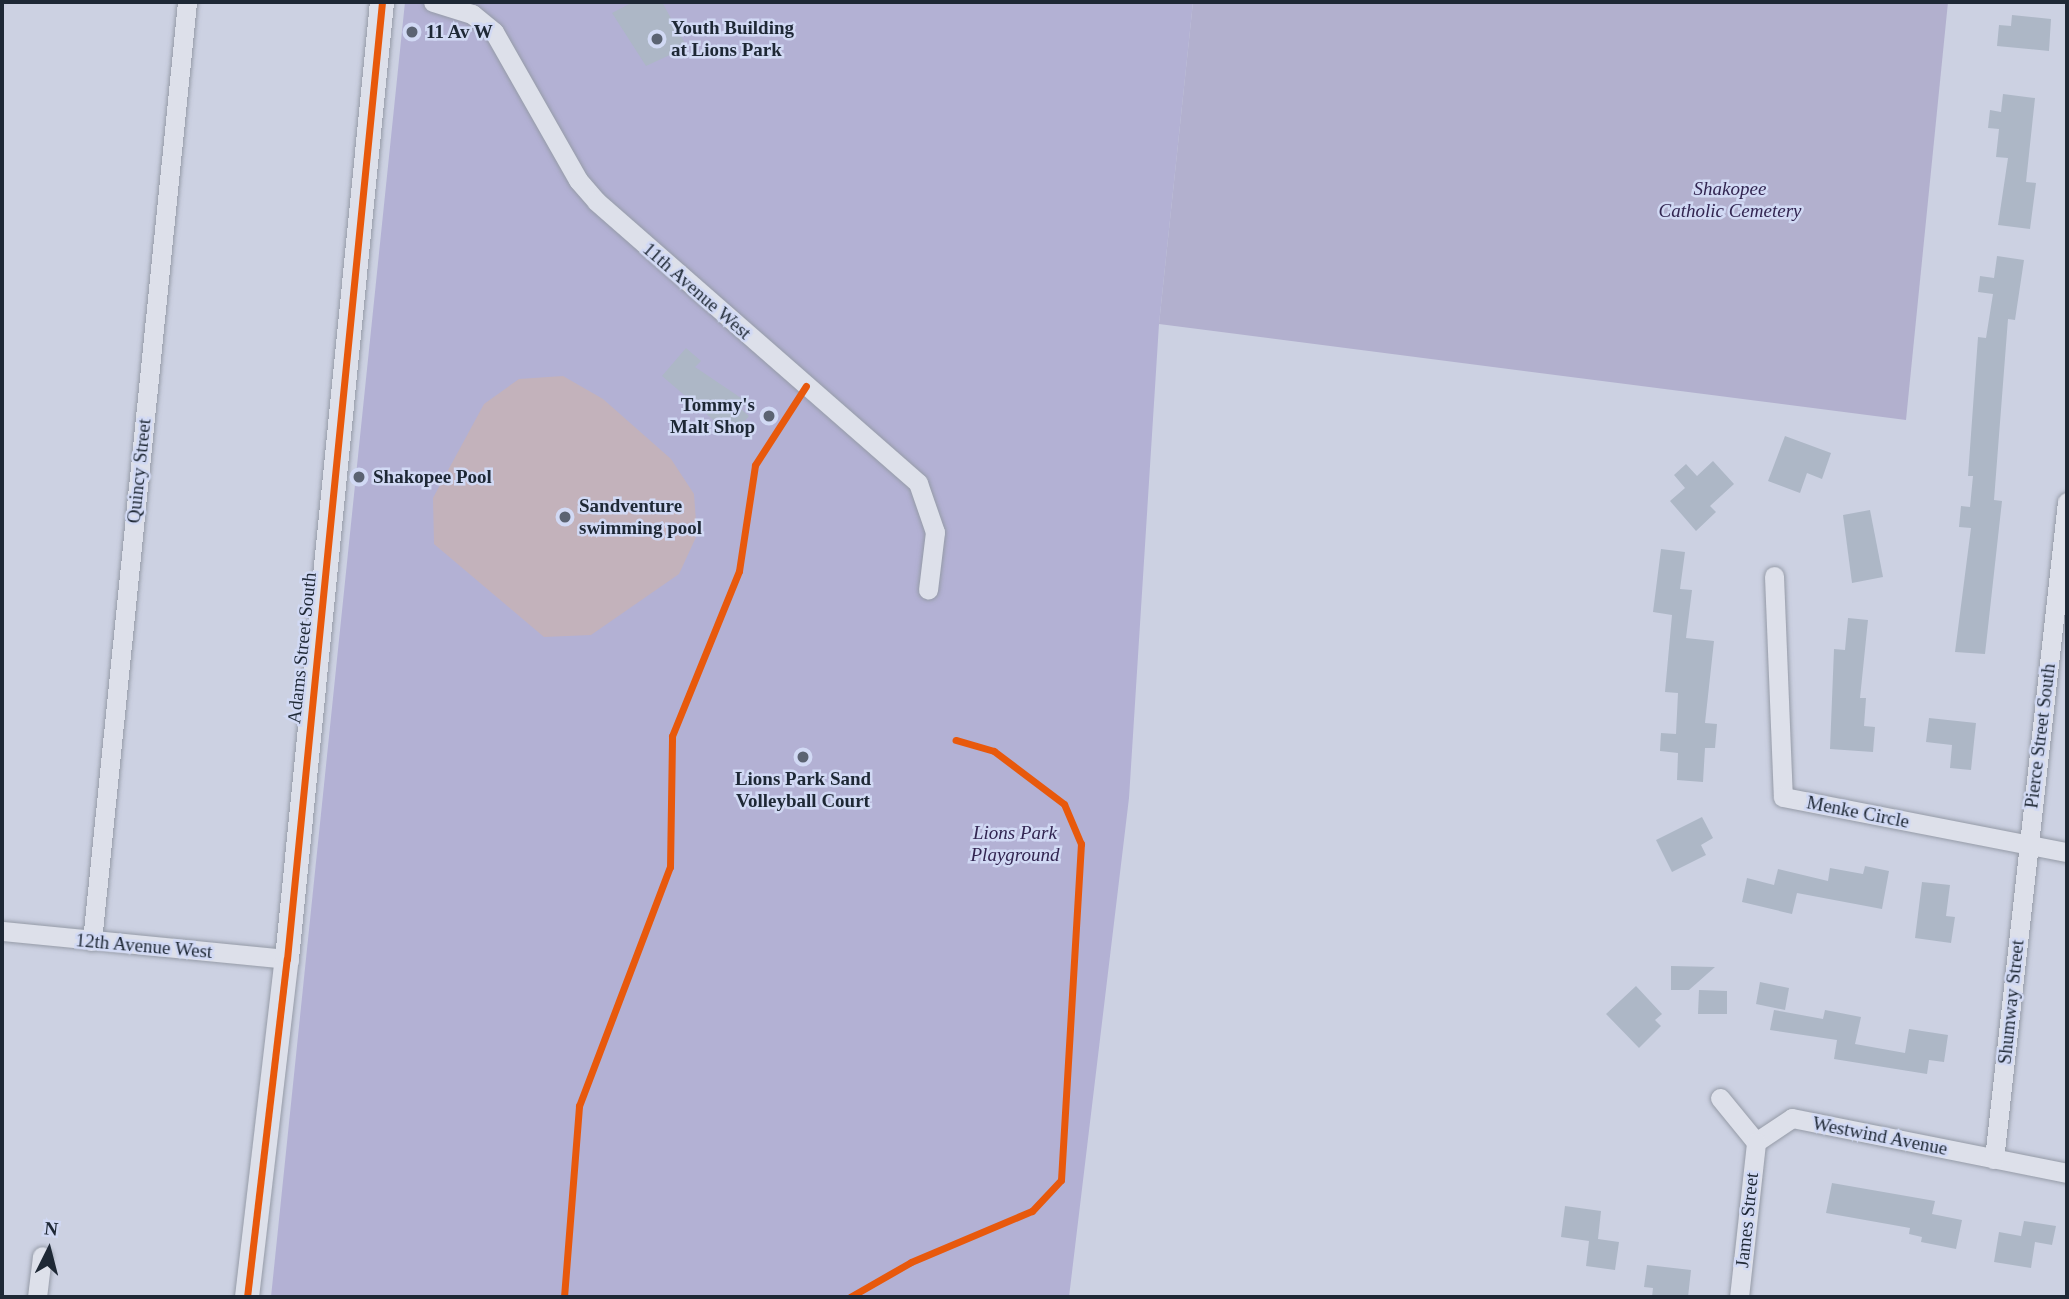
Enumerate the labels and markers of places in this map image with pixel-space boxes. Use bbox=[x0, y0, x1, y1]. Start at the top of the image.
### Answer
place label: Youth Building at Lions Park bbox=[671, 17, 794, 61]
place label: 11 Av W bbox=[426, 21, 494, 43]
marker: 11 Av W bbox=[404, 24, 420, 40]
marker: Youth Building at Lions Park bbox=[649, 31, 665, 47]
place label: Tommy's Malt Shop bbox=[670, 394, 755, 438]
marker: Tommy's Malt Shop bbox=[761, 408, 777, 424]
place label: Shakopee Pool bbox=[373, 466, 492, 488]
marker: Shakopee Pool bbox=[351, 469, 367, 485]
place label: Sandventure swimming pool bbox=[579, 495, 702, 539]
marker: Sandventure swimming pool bbox=[557, 509, 573, 525]
marker: Lions Park Sand Volleyball Court bbox=[795, 749, 811, 765]
place label: Lions Park Sand Volleyball Court bbox=[735, 768, 871, 812]

